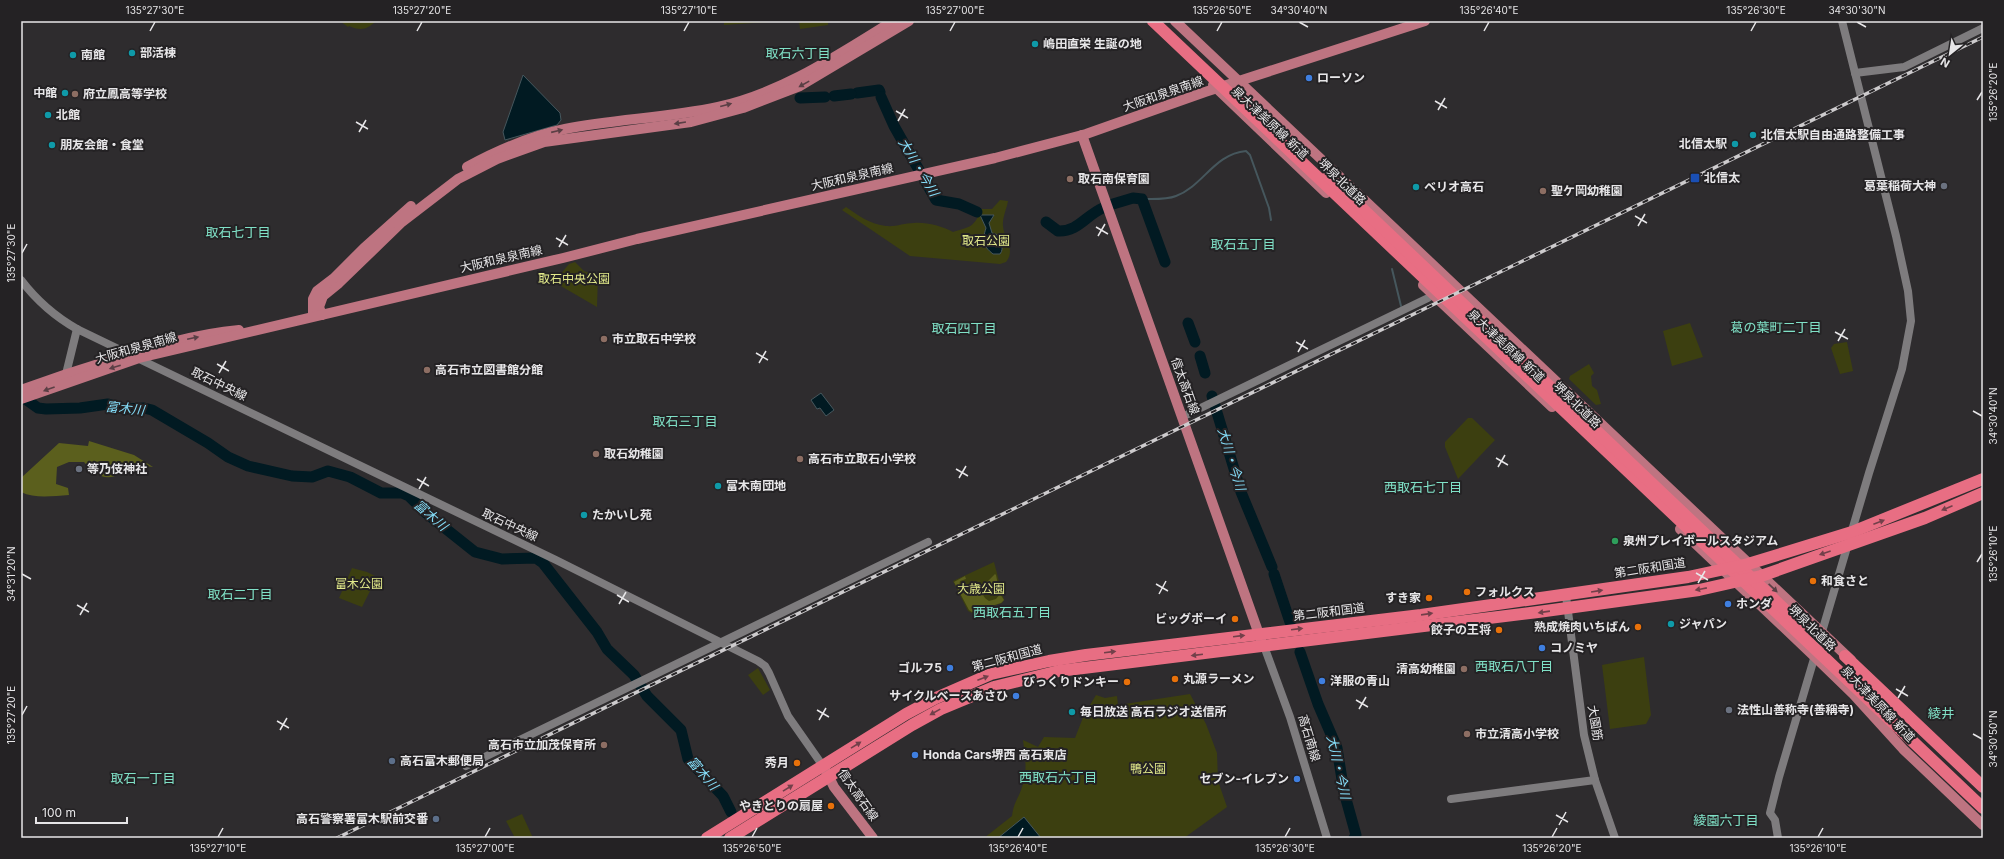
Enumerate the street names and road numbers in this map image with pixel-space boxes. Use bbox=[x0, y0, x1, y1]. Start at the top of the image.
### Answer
street label: 大阪和泉泉南線 bbox=[1121, 73, 1205, 114]
street label: 泉大津美原線 新道 bbox=[1229, 83, 1312, 162]
street label: 堺泉北道路 bbox=[1316, 155, 1369, 208]
street label: 大阪和泉泉南線 bbox=[809, 160, 895, 193]
street label: 大阪和泉泉南線 bbox=[458, 242, 544, 275]
street label: 泉大津美原線 新道 bbox=[1465, 306, 1548, 385]
street label: 大阪和泉泉南線 bbox=[93, 329, 178, 366]
street label: 信太高石線 bbox=[1168, 355, 1203, 417]
street label: 取石中央線 bbox=[189, 364, 249, 403]
street label: 堺泉北道路 bbox=[1551, 378, 1604, 431]
street label: 取石中央線 bbox=[480, 505, 541, 544]
street label: 第二阪和国道 bbox=[1613, 554, 1687, 581]
street label: 第二阪和国道 bbox=[1292, 600, 1366, 623]
street label: 堺泉北道路 bbox=[1786, 601, 1839, 654]
street label: 第二阪和国道 bbox=[970, 641, 1044, 674]
street label: 泉大津美原線 新道 bbox=[1838, 663, 1918, 745]
street label: 大園筋 bbox=[1585, 704, 1606, 742]
street label: 高石南線 bbox=[1295, 713, 1324, 763]
street label: 信太高石線 bbox=[835, 766, 882, 824]

